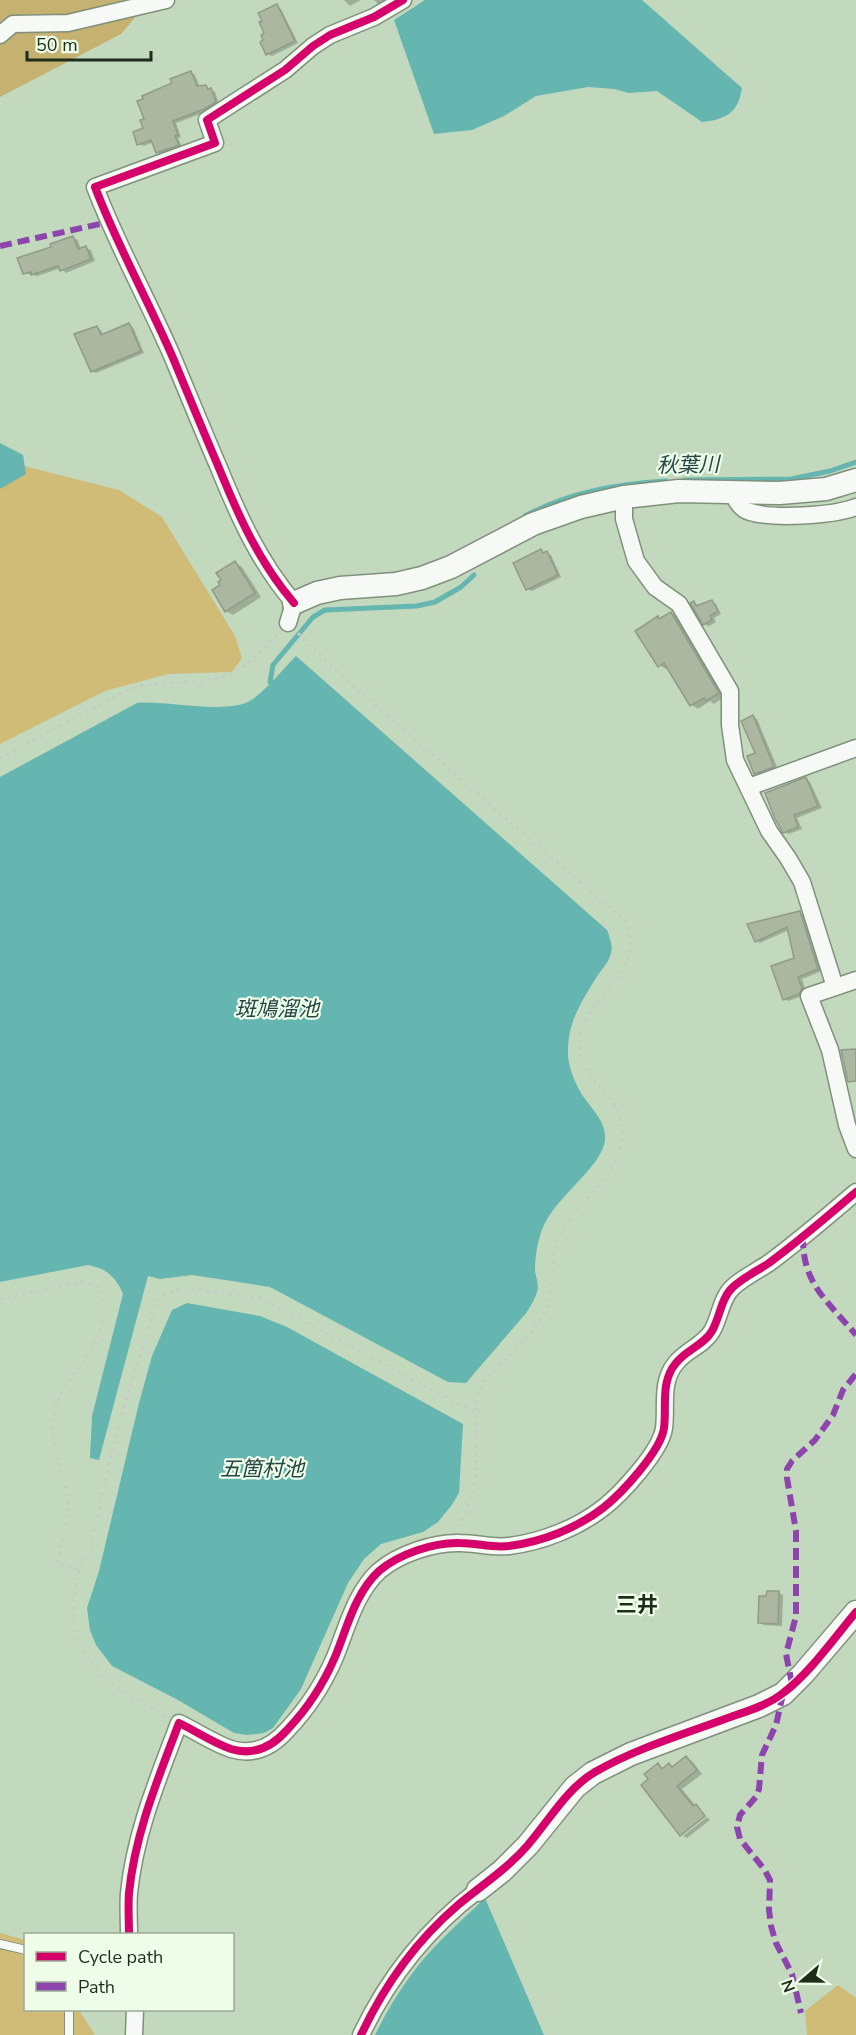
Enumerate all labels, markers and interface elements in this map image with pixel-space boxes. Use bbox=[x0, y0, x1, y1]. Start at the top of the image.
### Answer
scale bar bbox=[27, 24, 152, 62]
text: 50 m bbox=[36, 33, 78, 57]
water label: 秋葉川 bbox=[656, 450, 722, 480]
water label: 斑鳩溜池 bbox=[235, 995, 321, 1023]
water label: 五箇村池 bbox=[220, 1455, 306, 1483]
district label: 三井 bbox=[616, 1591, 658, 1619]
legend bbox=[24, 1933, 234, 2011]
text: Cycle path bbox=[78, 1945, 163, 1969]
north arrow bbox=[772, 1951, 832, 2011]
text: Path bbox=[78, 1975, 115, 1999]
text: N bbox=[776, 1976, 801, 1995]

